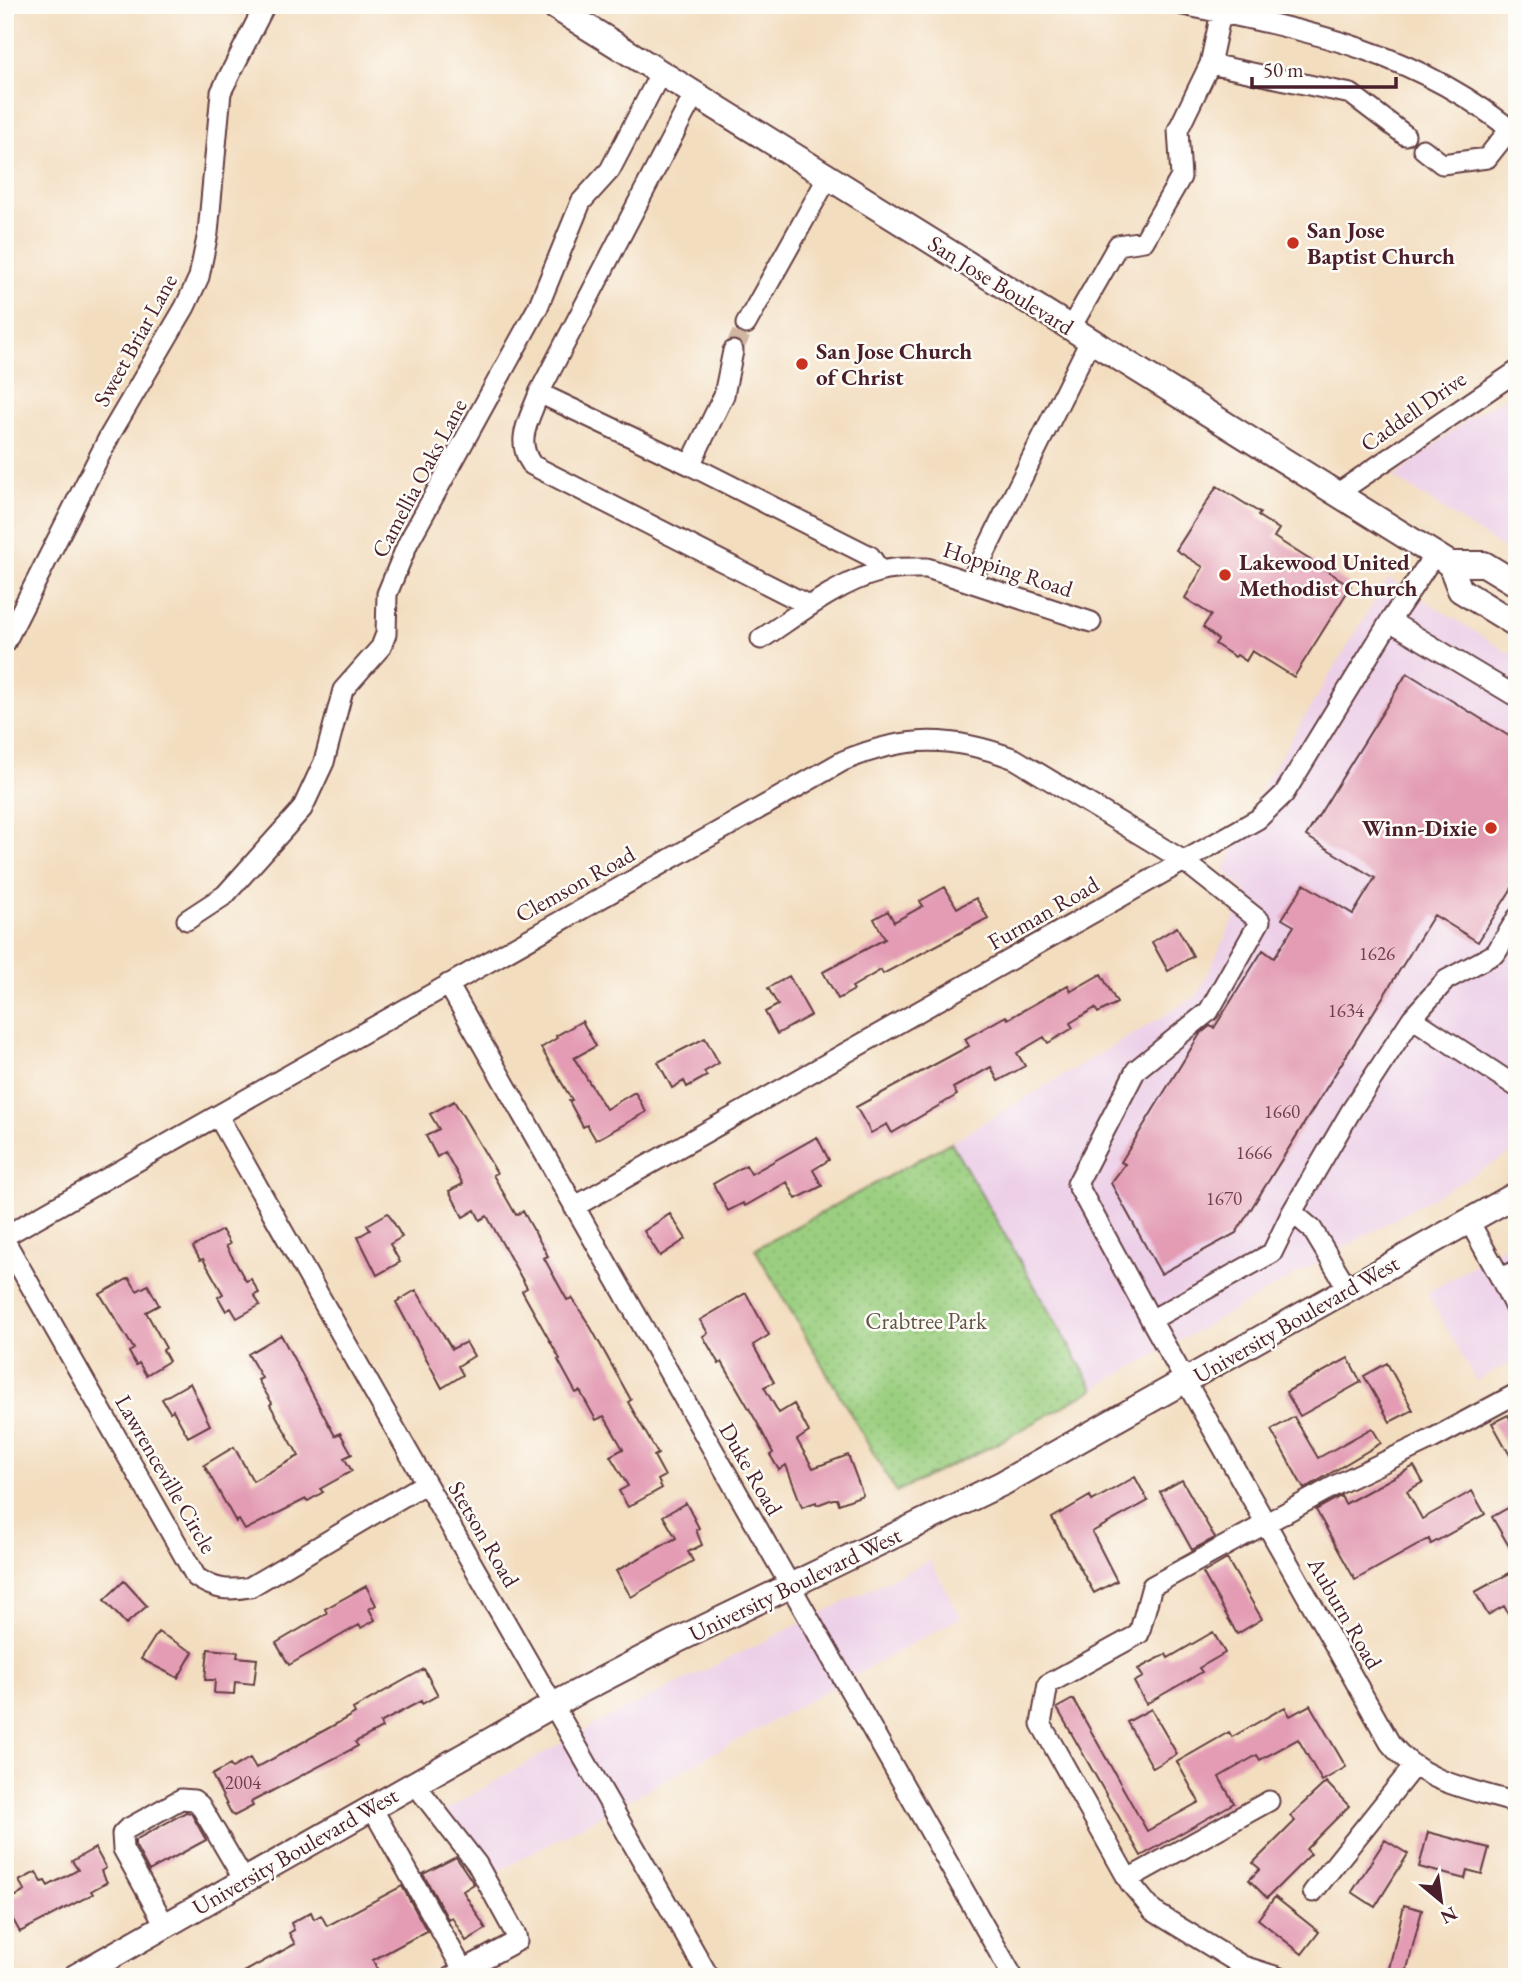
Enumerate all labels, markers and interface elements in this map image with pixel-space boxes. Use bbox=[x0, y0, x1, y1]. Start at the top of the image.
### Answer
scale bar bbox=[1252, 46, 1396, 90]
text: 50 m bbox=[1263, 56, 1304, 83]
place label: San Jose Baptist Church bbox=[1307, 215, 1455, 271]
street label: San Jose Boulevard bbox=[922, 228, 1080, 342]
marker: San Jose Baptist Church bbox=[1285, 235, 1301, 251]
street label: Sweet Briar Lane bbox=[86, 268, 184, 412]
place label: San Jose Church of Christ bbox=[816, 336, 972, 392]
marker: San Jose Church of Christ bbox=[794, 356, 810, 372]
street label: Caddell Drive bbox=[1354, 364, 1472, 458]
street label: Camellia Oaks Lane bbox=[364, 393, 474, 563]
street label: Hopping Road bbox=[939, 534, 1077, 604]
place label: Lakewood United Methodist Church bbox=[1239, 547, 1417, 603]
marker: Lakewood United Methodist Church bbox=[1217, 567, 1233, 583]
place label: Winn-Dixie bbox=[1362, 813, 1477, 843]
marker: Winn-Dixie bbox=[1483, 820, 1499, 836]
street label: Clemson Road bbox=[510, 839, 640, 929]
street label: Furman Road bbox=[982, 869, 1104, 957]
house number: 1626 bbox=[1359, 941, 1395, 966]
house number: 1634 bbox=[1328, 998, 1365, 1023]
house number: 1660 bbox=[1264, 1099, 1300, 1124]
house number: 1666 bbox=[1236, 1140, 1272, 1165]
house number: 1670 bbox=[1206, 1186, 1242, 1211]
street label: University Boulevard West bbox=[1188, 1247, 1405, 1390]
park label: Crabtree Park bbox=[865, 1306, 988, 1336]
street label: Lawrenceville Circle bbox=[108, 1389, 224, 1559]
street label: Duke Road bbox=[713, 1417, 790, 1521]
street label: Stetson Road bbox=[442, 1475, 527, 1593]
street label: University Boulevard West bbox=[684, 1519, 907, 1648]
street label: Auburn Road bbox=[1300, 1551, 1389, 1675]
house number: 2004 bbox=[225, 1770, 262, 1795]
street label: University Boulevard West bbox=[187, 1779, 404, 1922]
north arrow bbox=[1406, 1867, 1476, 1937]
text: N bbox=[1436, 1901, 1462, 1930]

